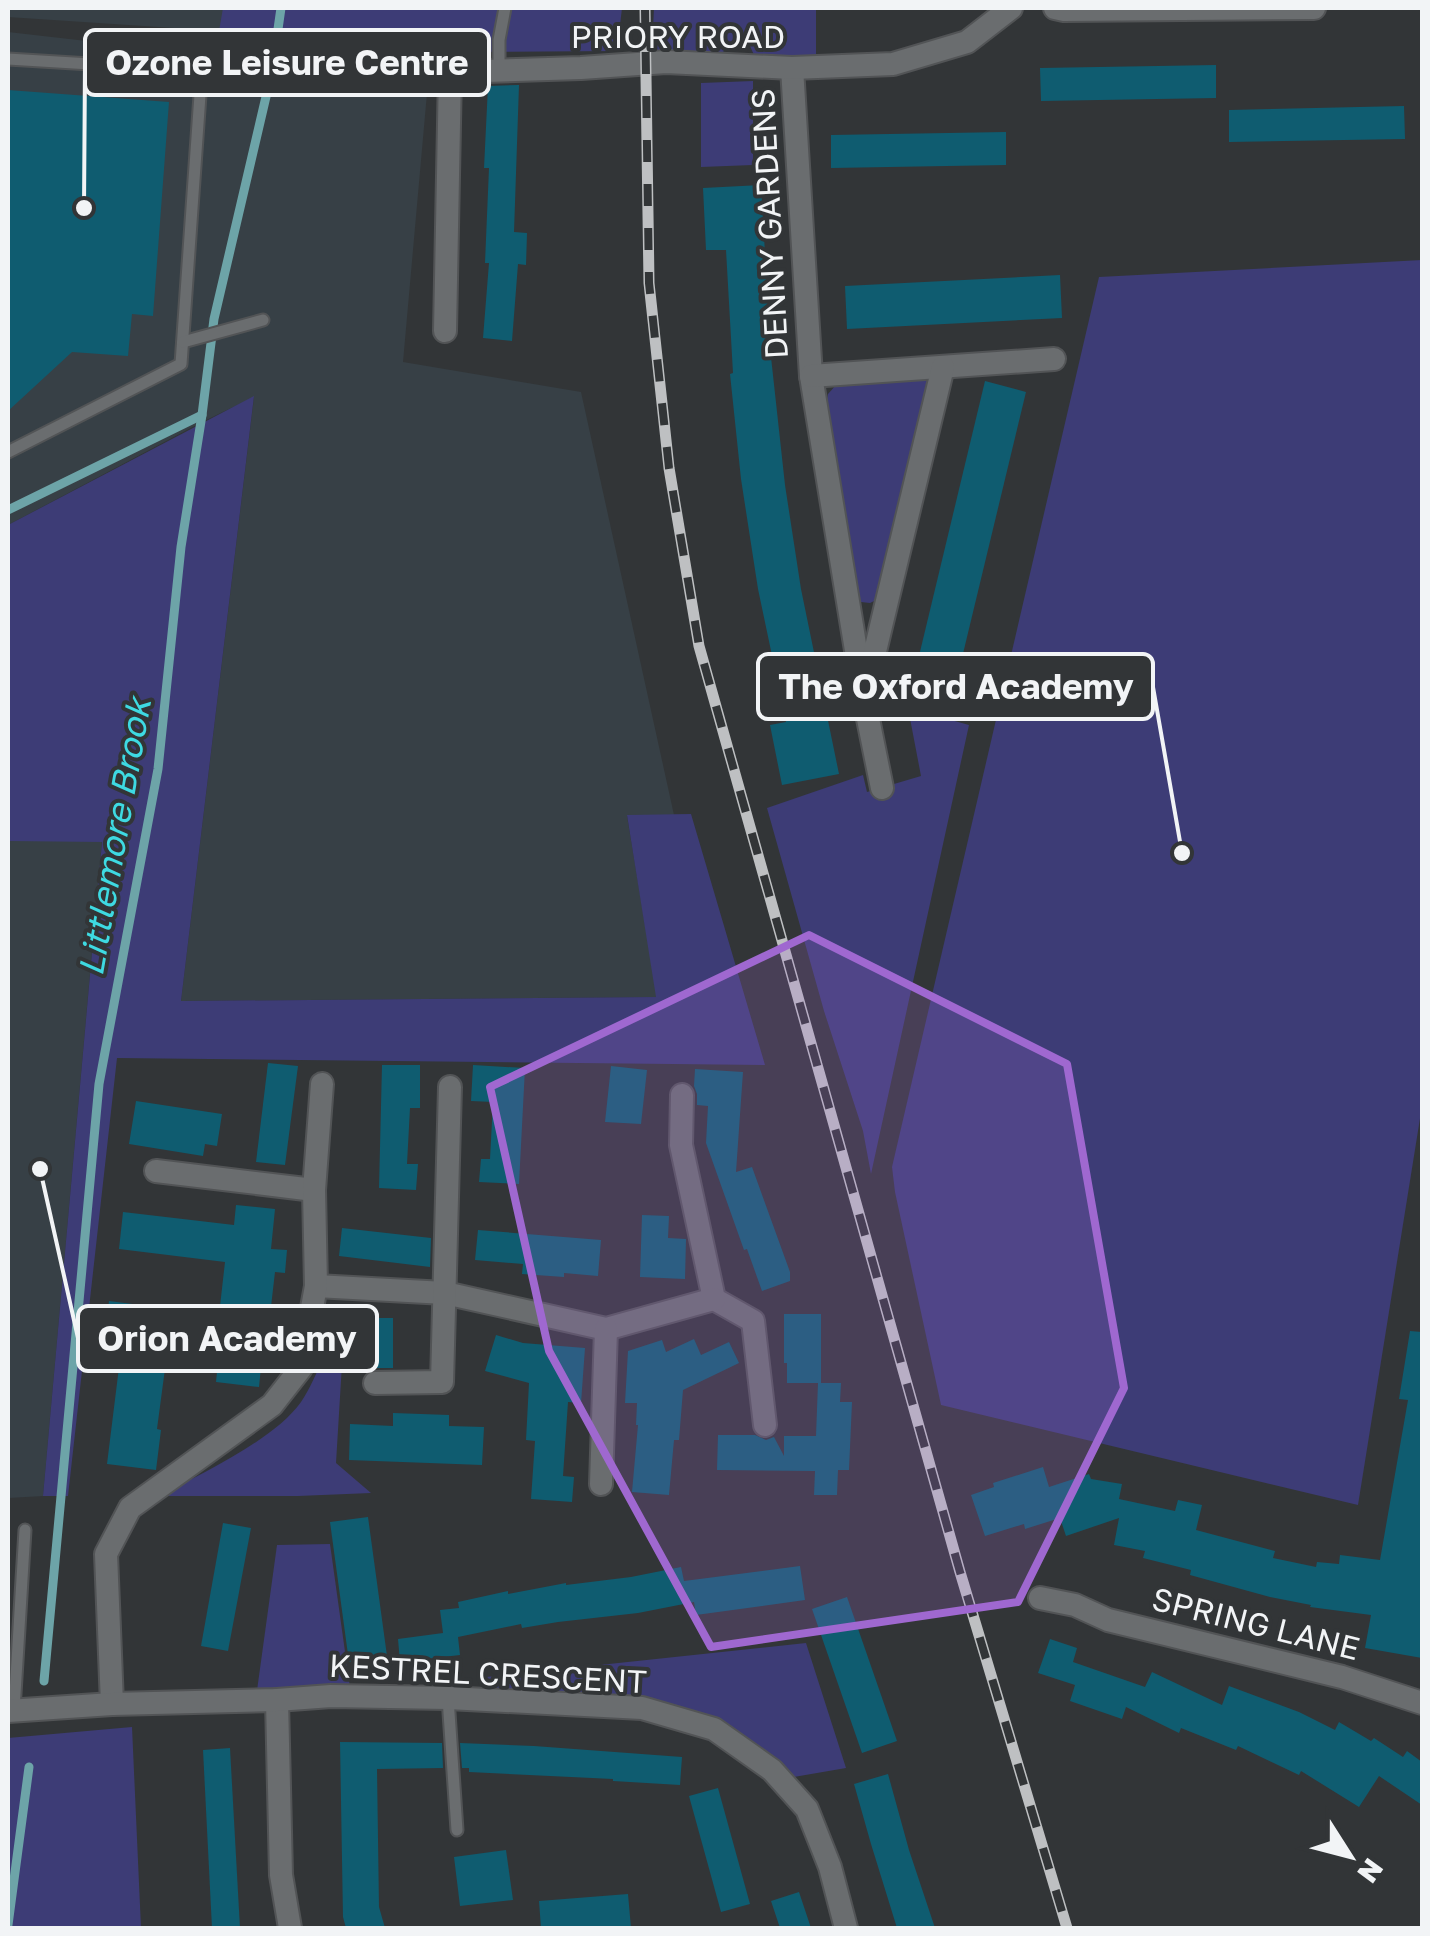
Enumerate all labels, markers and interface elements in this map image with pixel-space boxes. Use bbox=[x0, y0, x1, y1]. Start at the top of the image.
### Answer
street label: PRIORY ROAD bbox=[571, 17, 785, 55]
callout: Ozone Leisure Centre bbox=[85, 30, 489, 95]
text: Ozone Leisure Centre bbox=[105, 41, 469, 83]
street label: DENNY GARDENS bbox=[743, 88, 795, 360]
callout: The Oxford Academy bbox=[758, 654, 1153, 719]
text: The Oxford Academy bbox=[778, 665, 1134, 707]
water label: Littlemore Brook bbox=[69, 692, 160, 979]
callout: Orion Academy bbox=[78, 1306, 377, 1371]
text: Orion Academy bbox=[97, 1317, 357, 1359]
street label: SPRING LANE bbox=[1148, 1579, 1364, 1667]
street label: KESTREL CRESCENT bbox=[328, 1646, 648, 1700]
north arrow bbox=[1300, 1806, 1400, 1906]
text: N bbox=[1351, 1853, 1390, 1889]

